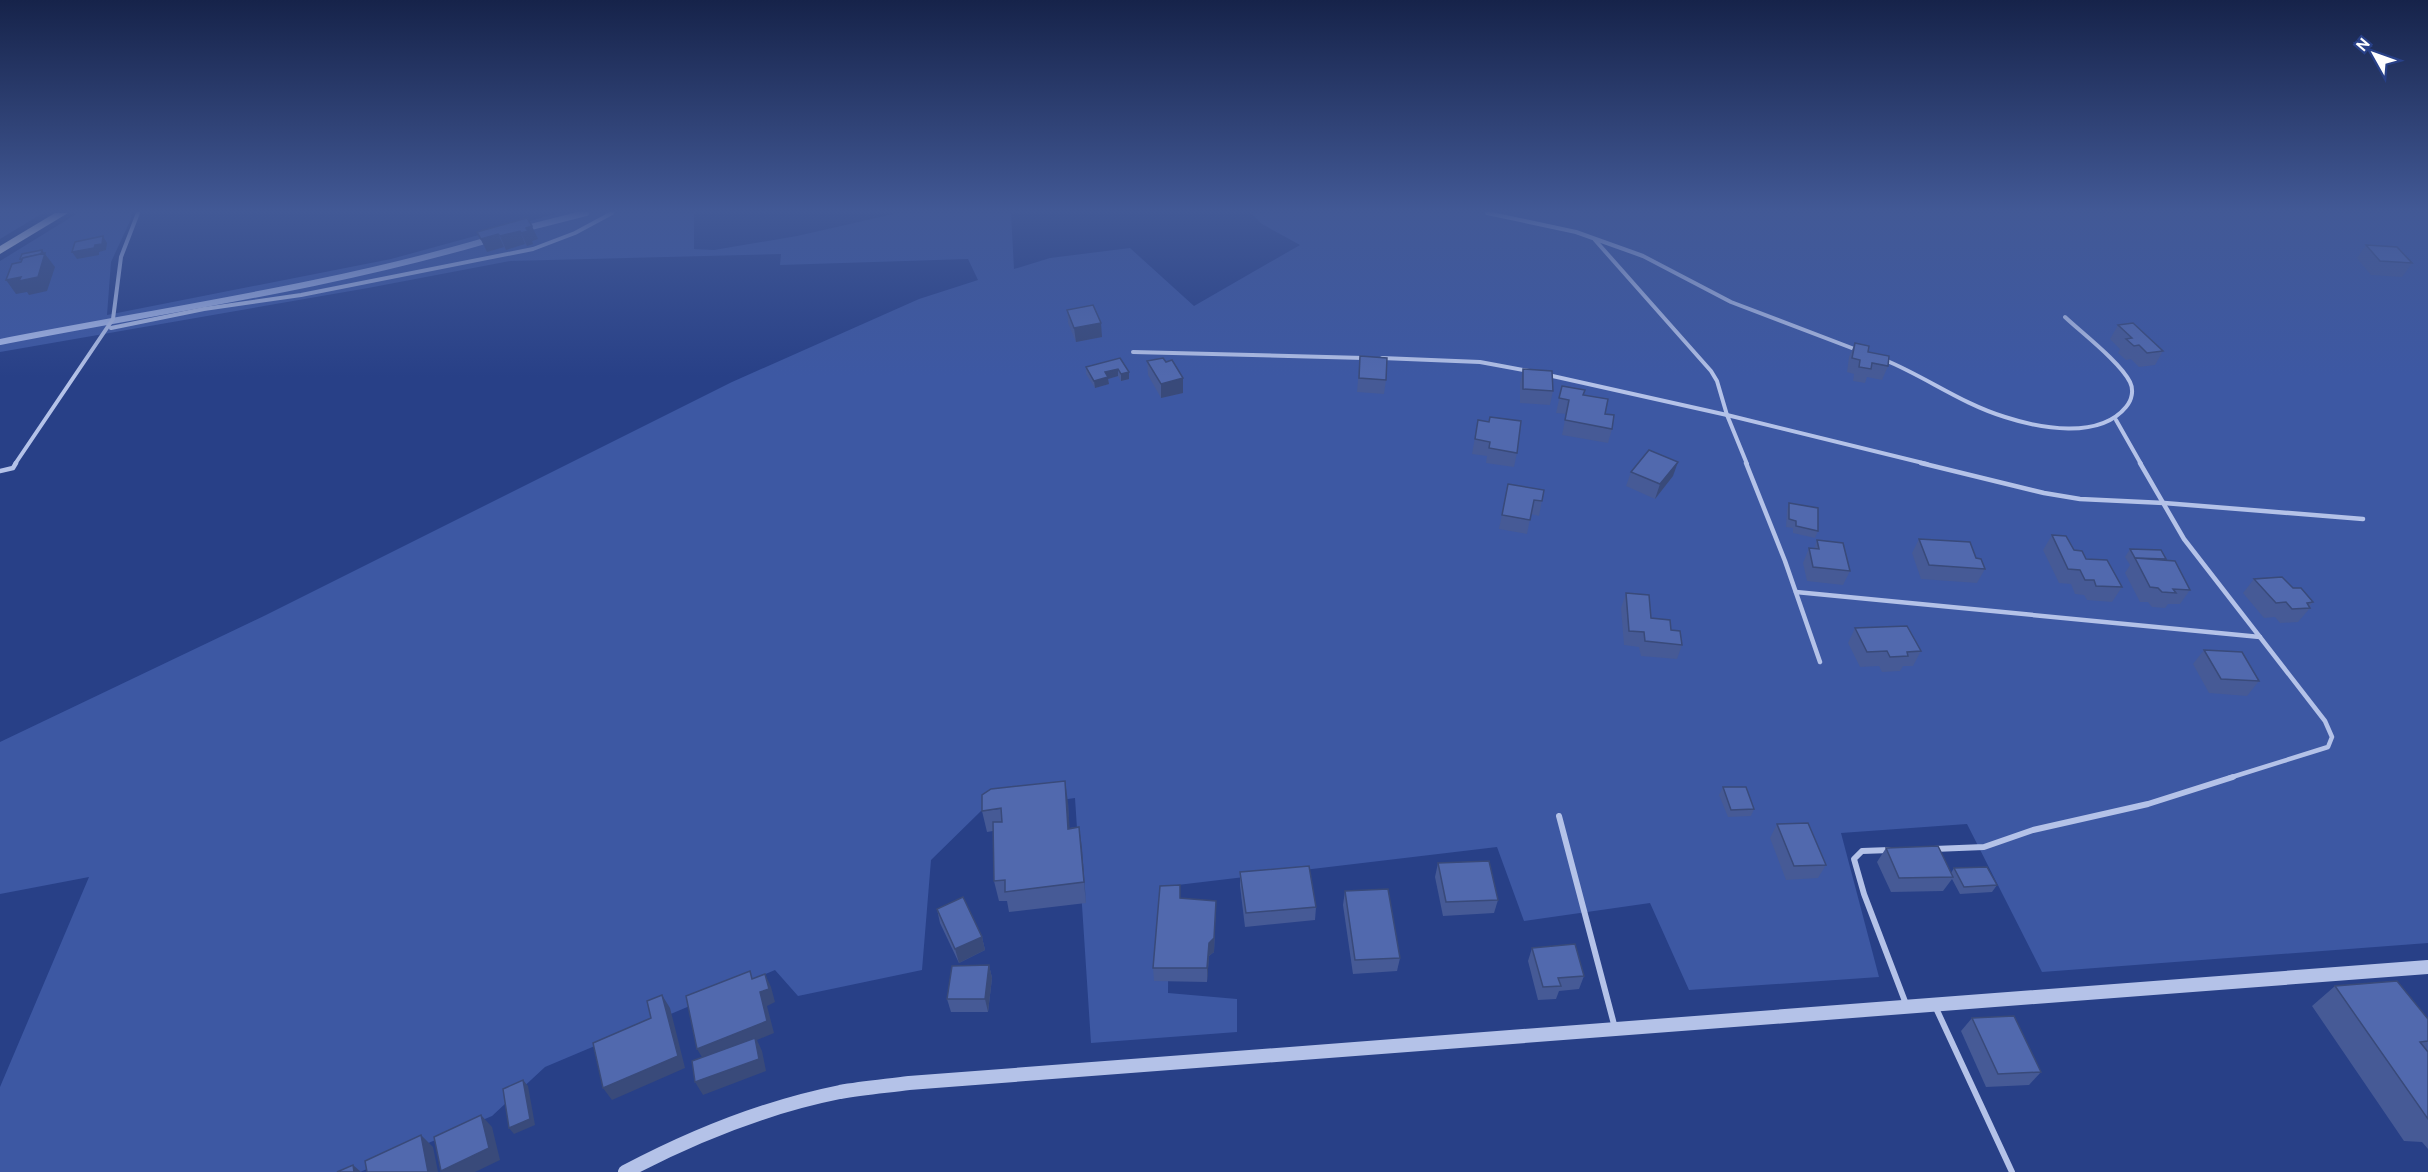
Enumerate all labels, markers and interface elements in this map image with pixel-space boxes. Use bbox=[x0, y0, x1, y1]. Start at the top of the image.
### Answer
north arrow bbox=[2344, 24, 2404, 84]
text: N bbox=[2352, 34, 2374, 55]

